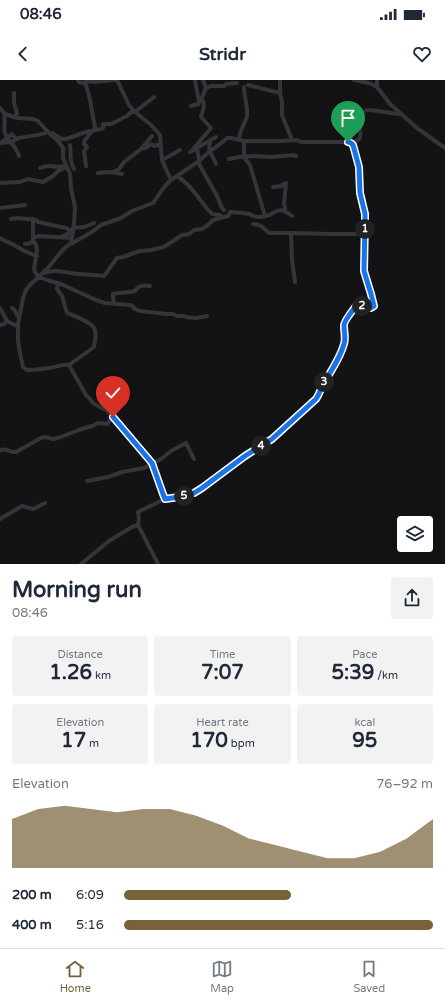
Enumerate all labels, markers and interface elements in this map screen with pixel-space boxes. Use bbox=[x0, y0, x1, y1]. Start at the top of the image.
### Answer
text: 08:46 bbox=[20, 5, 62, 23]
icon: back bbox=[12, 43, 34, 65]
text: Stridr bbox=[199, 43, 246, 65]
icon: heart bbox=[411, 43, 433, 65]
pin bbox=[331, 101, 365, 142]
icon: arrive bbox=[337, 107, 359, 129]
pin: 1 bbox=[355, 219, 375, 239]
text: 1 bbox=[362, 222, 368, 235]
pin: 2 bbox=[352, 296, 372, 316]
text: 2 bbox=[359, 299, 365, 312]
pin: 3 bbox=[314, 372, 334, 392]
text: 3 bbox=[321, 375, 327, 388]
pin bbox=[96, 376, 130, 417]
icon: check bbox=[102, 382, 124, 404]
pin: 4 bbox=[251, 436, 271, 456]
text: 4 bbox=[258, 439, 264, 452]
pin: 5 bbox=[174, 486, 194, 506]
text: 5 bbox=[181, 489, 187, 502]
map controls bbox=[397, 516, 433, 552]
button: layers bbox=[397, 516, 433, 552]
text: Morning run bbox=[12, 577, 142, 603]
button: share bbox=[391, 577, 433, 619]
text: 08:46 bbox=[12, 605, 48, 621]
text: Distance bbox=[58, 648, 103, 661]
text: Time bbox=[210, 648, 235, 661]
text: Pace bbox=[352, 648, 377, 661]
text: 1.26 bbox=[49, 661, 92, 685]
text: 7:07 bbox=[201, 661, 244, 685]
text: 5:39 bbox=[331, 661, 374, 685]
text: km bbox=[92, 669, 111, 682]
text: /km bbox=[374, 669, 398, 682]
text: Elevation bbox=[56, 716, 104, 729]
text: Heart rate bbox=[196, 716, 249, 729]
text: kcal bbox=[354, 716, 375, 729]
text: 17 bbox=[61, 729, 86, 753]
text: 170 bbox=[190, 729, 228, 753]
text: 95 bbox=[352, 729, 377, 753]
text: m bbox=[86, 737, 99, 750]
text: bpm bbox=[228, 737, 255, 750]
text: Elevation bbox=[12, 776, 69, 792]
text: 76–92 m bbox=[376, 776, 433, 792]
text: 200 m bbox=[12, 887, 52, 903]
text: 6:09 bbox=[76, 887, 104, 903]
text: 400 m bbox=[12, 917, 52, 933]
text: 5:16 bbox=[76, 917, 104, 933]
tab: Home bbox=[60, 958, 91, 995]
tab: Map bbox=[210, 958, 234, 995]
tab: Saved bbox=[353, 958, 385, 995]

